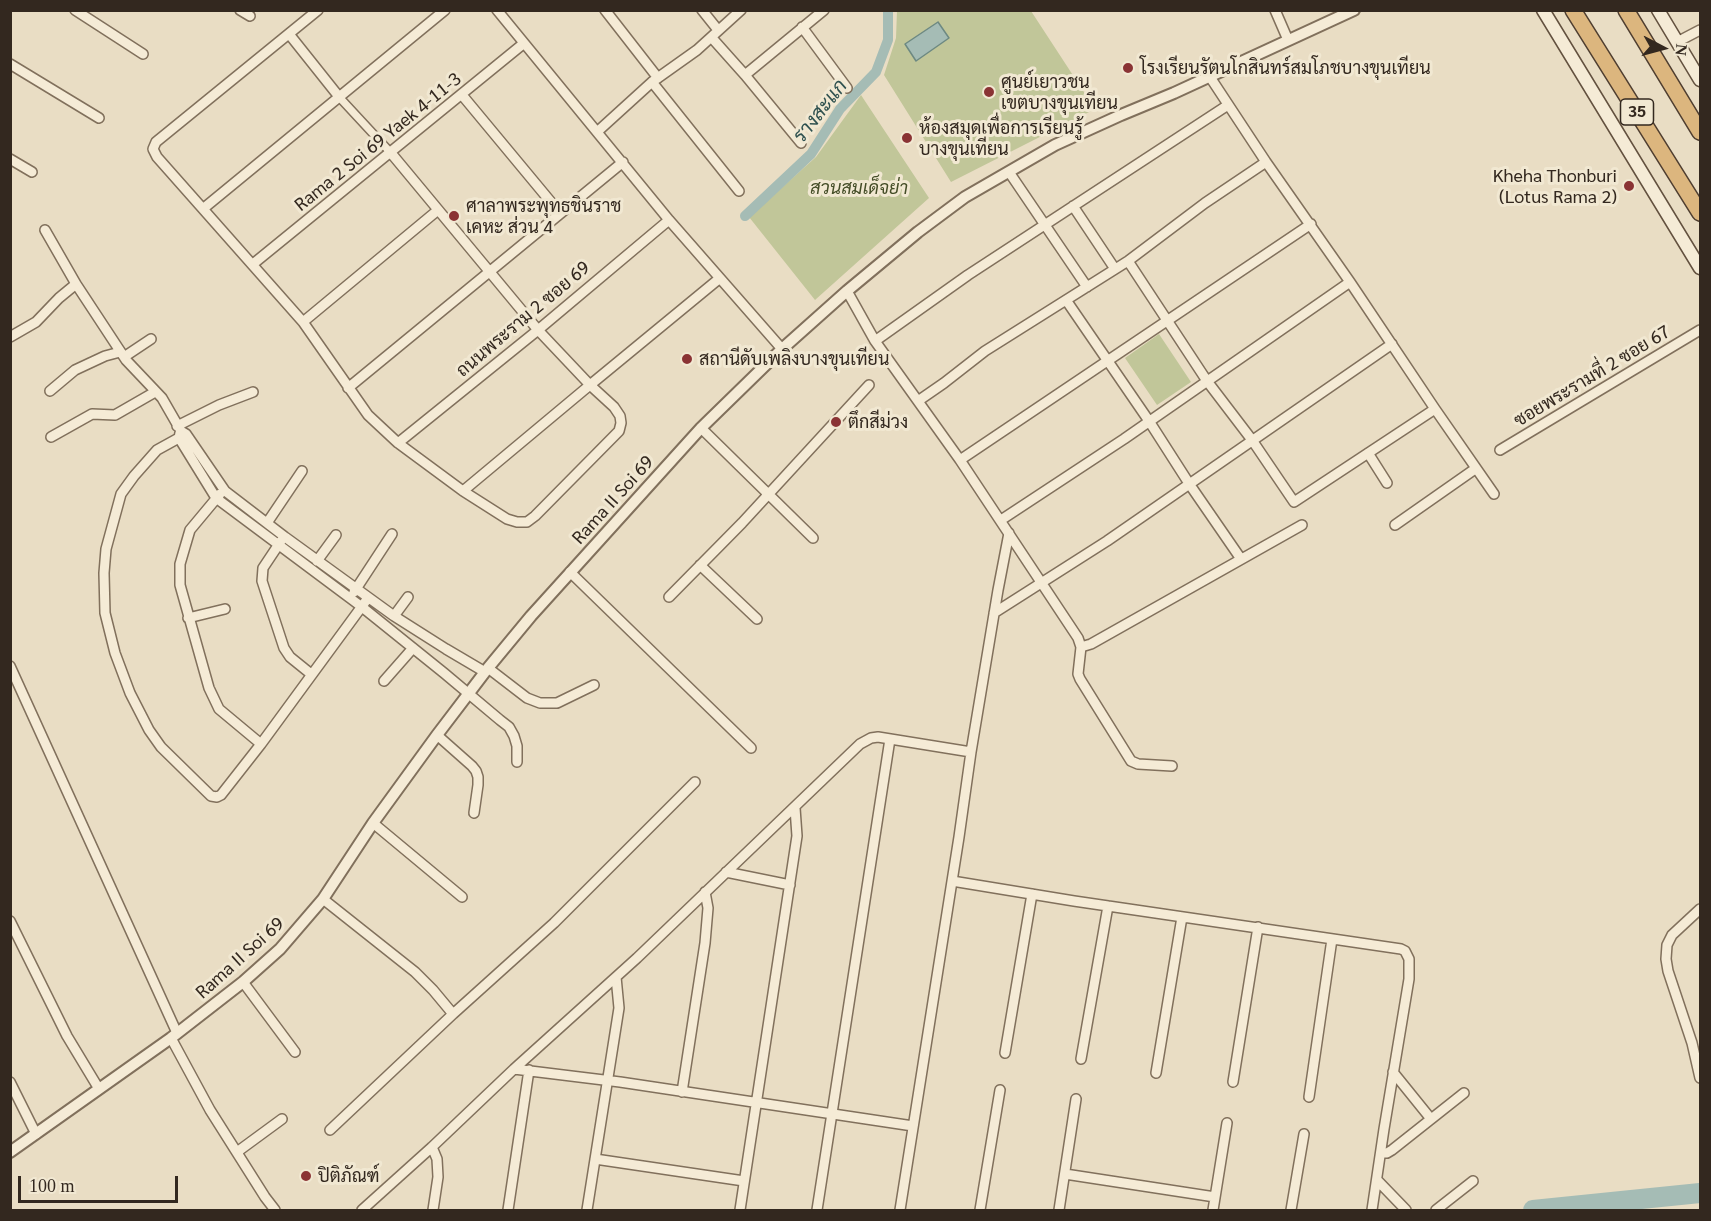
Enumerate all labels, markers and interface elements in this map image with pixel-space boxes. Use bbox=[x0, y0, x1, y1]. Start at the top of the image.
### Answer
north arrow bbox=[1633, 18, 1693, 78]
text: N bbox=[1672, 43, 1690, 57]
place label: โรงเรียนรัตนโกสินทร์สมโภชบางขุนเทียน bbox=[1140, 57, 1431, 79]
marker: โรงเรียนรัตนโกสินทร์สมโภชบางขุนเทียน bbox=[1121, 61, 1135, 75]
street label: Rama 2 Soi 69 Yaek 4-11-3 bbox=[290, 68, 466, 216]
place label: ศูนย์เยาวชน เขตบางขุนเทียน bbox=[1001, 71, 1118, 113]
water label: รางสะแก bbox=[788, 75, 852, 147]
marker: ศูนย์เยาวชน เขตบางขุนเทียน bbox=[982, 85, 996, 99]
road number: 35 bbox=[1620, 99, 1654, 125]
place label: ห้องสมุดเพื่อการเรียนรู้ บางขุนเทียน bbox=[919, 117, 1083, 160]
marker: ห้องสมุดเพื่อการเรียนรู้ บางขุนเทียน bbox=[900, 131, 914, 145]
place label: Kheha Thonburi (Lotus Rama 2) bbox=[1493, 165, 1617, 207]
park label: สวนสมเด็จย่า bbox=[810, 177, 908, 199]
marker: Kheha Thonburi (Lotus Rama 2) bbox=[1622, 179, 1636, 193]
place label: ศาลาพระพุทธชินราช เคหะ ส่วน 4 bbox=[466, 195, 621, 238]
marker: ศาลาพระพุทธชินราช เคหะ ส่วน 4 bbox=[447, 209, 461, 223]
street label: ถนนพระราม 2 ซอย 69 bbox=[452, 257, 594, 381]
street label: ซอยพระรามที่ 2 ซอย 67 bbox=[1510, 321, 1674, 431]
place label: สถานีดับเพลิงบางขุนเทียน bbox=[699, 348, 889, 370]
marker: สถานีดับเพลิงบางขุนเทียน bbox=[680, 352, 694, 366]
place label: ตึกสีม่วง bbox=[848, 411, 908, 433]
marker: ตึกสีม่วง bbox=[829, 415, 843, 429]
street label: Rama II Soi 69 bbox=[568, 451, 658, 549]
street label: Rama II Soi 69 bbox=[191, 913, 289, 1003]
scale bar bbox=[21, 1164, 182, 1202]
place label: ปิติภัณฑ์ bbox=[318, 1165, 380, 1187]
marker: ปิติภัณฑ์ bbox=[299, 1169, 313, 1183]
text: 100 m bbox=[29, 1176, 75, 1196]

